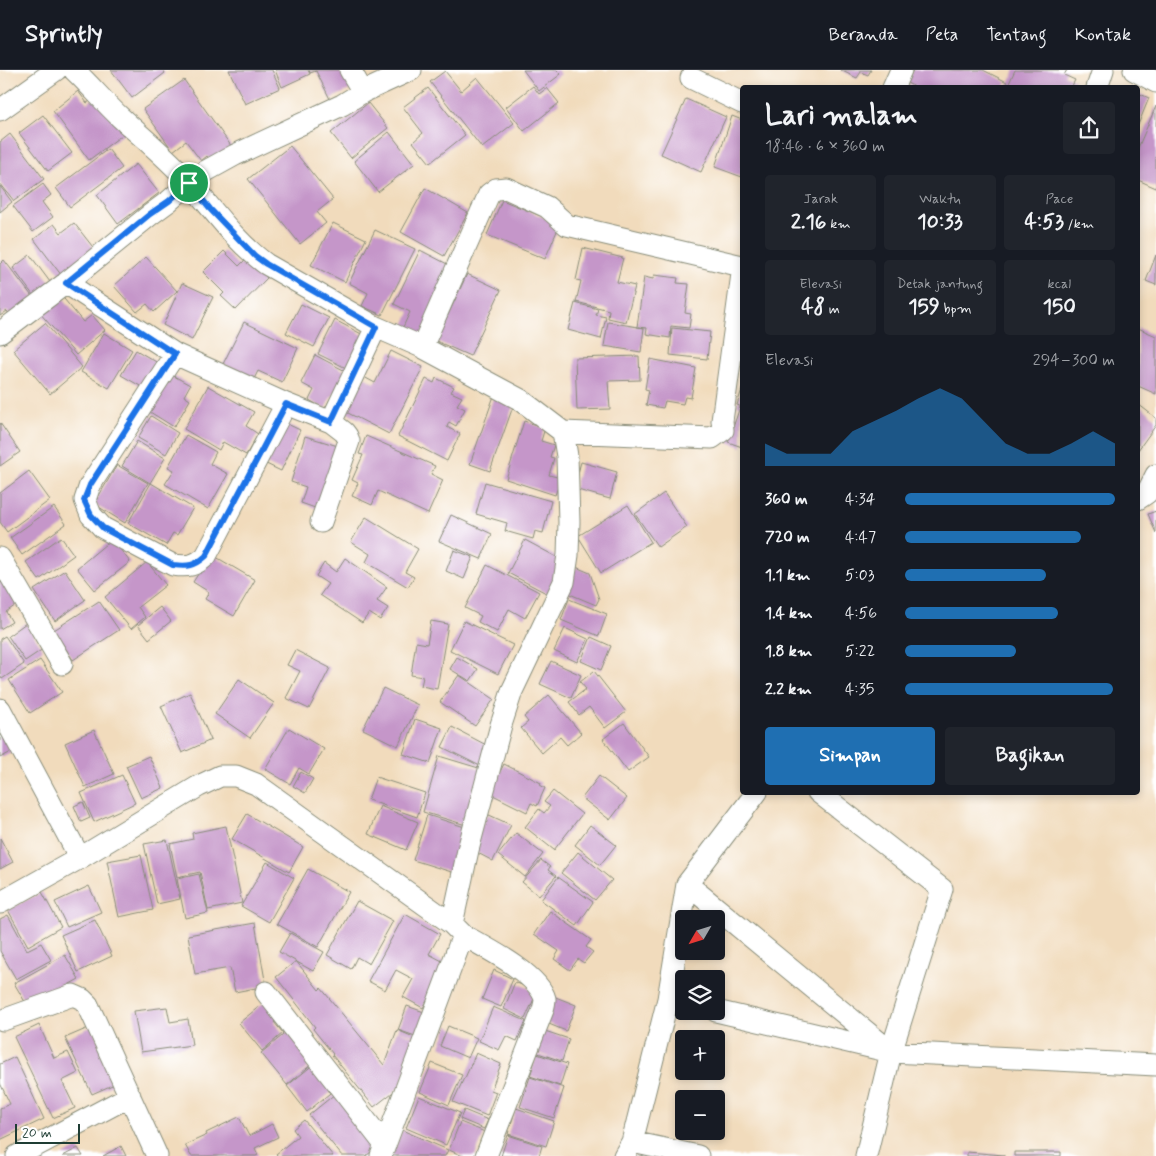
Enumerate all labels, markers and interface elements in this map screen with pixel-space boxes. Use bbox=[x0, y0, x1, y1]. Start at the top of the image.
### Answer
text: Sprintly bbox=[25, 19, 103, 50]
text: Beranda bbox=[828, 23, 897, 47]
text: Peta bbox=[925, 23, 958, 47]
text: Tentang bbox=[986, 23, 1047, 47]
text: Kontak bbox=[1075, 23, 1131, 47]
text: Lari malam bbox=[765, 98, 918, 135]
button: share bbox=[1063, 102, 1115, 154]
text: 18:46 · 6 × 360 m bbox=[765, 136, 885, 157]
pin bbox=[168, 162, 210, 204]
icon: arrive bbox=[175, 169, 203, 197]
text: Jarak bbox=[803, 190, 838, 208]
text: Waktu bbox=[919, 190, 961, 208]
text: Pace bbox=[1045, 190, 1073, 208]
text: 2.16 bbox=[791, 208, 826, 236]
text: 10:33 bbox=[917, 208, 963, 236]
text: 4:53 bbox=[1025, 208, 1064, 236]
text: km bbox=[826, 215, 851, 233]
text: /km bbox=[1064, 215, 1094, 233]
text: Elevasi bbox=[800, 275, 842, 293]
text: Detak jantung bbox=[897, 275, 983, 293]
text: kcal bbox=[1048, 275, 1071, 293]
text: 48 bbox=[801, 293, 825, 321]
text: 159 bbox=[908, 293, 940, 321]
text: 150 bbox=[1043, 293, 1076, 321]
text: m bbox=[825, 300, 840, 318]
text: bpm bbox=[940, 300, 972, 318]
text: Elevasi bbox=[765, 350, 813, 371]
text: 294–300 m bbox=[1033, 350, 1115, 371]
text: 360 m bbox=[765, 489, 808, 510]
text: 4:34 bbox=[845, 489, 876, 510]
text: 720 m bbox=[765, 527, 810, 548]
text: 4:47 bbox=[845, 527, 876, 548]
text: 1.1 km bbox=[765, 565, 810, 586]
text: 5:03 bbox=[845, 565, 875, 586]
text: 1.4 km bbox=[765, 603, 812, 624]
text: 4:56 bbox=[845, 603, 877, 624]
text: 1.8 km bbox=[765, 641, 812, 662]
text: 5:22 bbox=[845, 641, 875, 662]
text: 2.2 km bbox=[765, 679, 812, 700]
text: 4:35 bbox=[845, 679, 874, 700]
button: Simpan bbox=[765, 727, 935, 785]
button: Bagikan bbox=[945, 727, 1115, 785]
north arrow bbox=[675, 910, 725, 960]
map controls bbox=[675, 910, 725, 1140]
button: layers bbox=[675, 970, 725, 1020]
button: + bbox=[675, 1030, 725, 1080]
button: − bbox=[675, 1090, 725, 1140]
scale bar bbox=[15, 1121, 80, 1144]
text: 20 m bbox=[22, 1124, 52, 1142]

